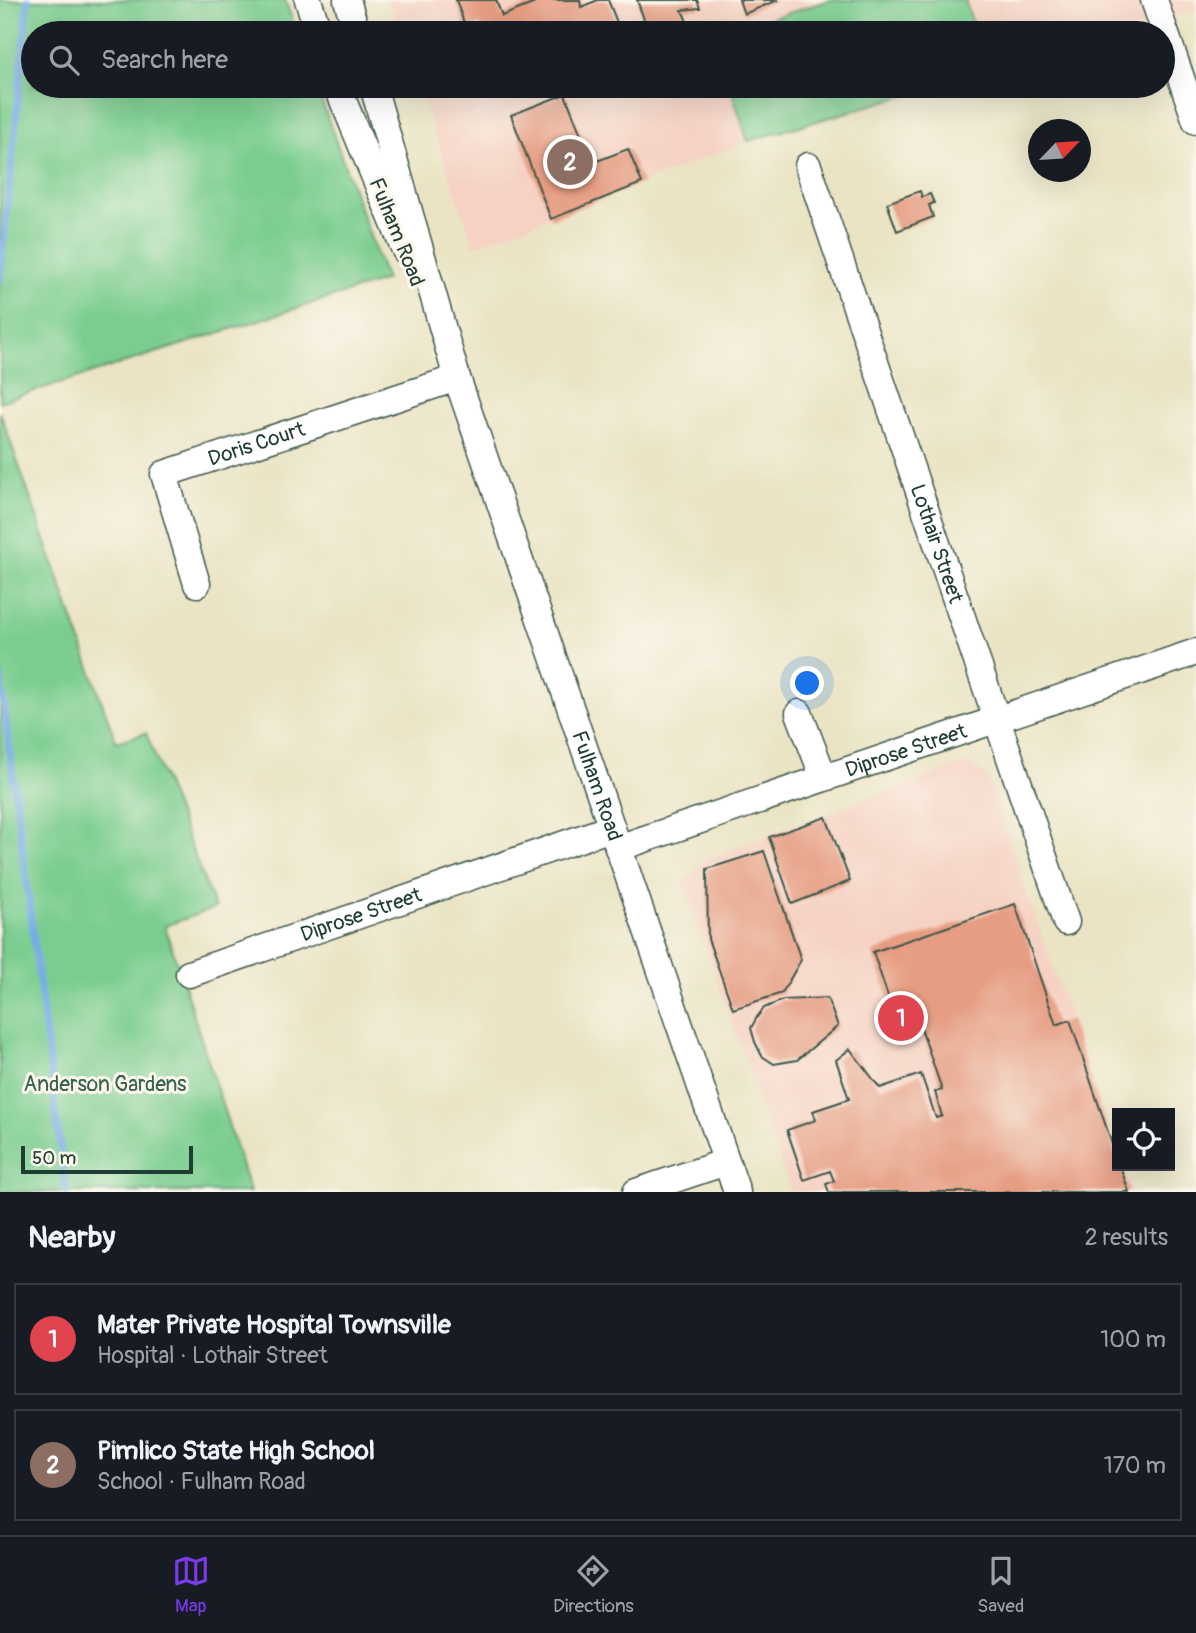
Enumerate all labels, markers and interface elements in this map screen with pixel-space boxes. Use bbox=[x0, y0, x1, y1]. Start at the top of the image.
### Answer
search box bbox=[21, 21, 1175, 98]
icon: search bbox=[45, 41, 83, 79]
text: Search here bbox=[101, 44, 228, 76]
north arrow bbox=[1028, 119, 1091, 182]
pin: 2 bbox=[547, 136, 593, 188]
street label: Fulham Road bbox=[363, 174, 431, 290]
street label: Doris Court bbox=[205, 416, 309, 473]
street label: Lothair Street bbox=[904, 481, 969, 607]
your location bbox=[790, 666, 824, 700]
street label: Diprose Street bbox=[842, 718, 971, 784]
street label: Fulham Road bbox=[565, 727, 628, 844]
street label: Diprose Street bbox=[297, 881, 426, 948]
pin: 1 bbox=[878, 992, 924, 1044]
park label: Anderson Gardens bbox=[24, 1071, 187, 1098]
map controls bbox=[1112, 1108, 1175, 1171]
button: locate bbox=[1112, 1108, 1175, 1171]
scale bar bbox=[21, 1143, 192, 1175]
text: 50 m bbox=[32, 1146, 76, 1170]
text: Nearby bbox=[28, 1219, 115, 1256]
text: 2 results bbox=[1085, 1223, 1168, 1252]
text: Mater Private Hospital Townsville bbox=[97, 1309, 451, 1341]
text: 1 bbox=[49, 1325, 58, 1354]
text: 100 m bbox=[1100, 1325, 1166, 1354]
text: Hospital · Lothair Street bbox=[97, 1341, 328, 1370]
text: Pimlico State High School bbox=[97, 1435, 375, 1467]
text: 2 bbox=[47, 1451, 59, 1480]
text: 170 m bbox=[1104, 1451, 1166, 1480]
text: School · Fulham Road bbox=[97, 1467, 306, 1496]
tab: Map bbox=[172, 1552, 210, 1618]
tab: Directions bbox=[553, 1552, 634, 1618]
tab: Saved bbox=[977, 1552, 1024, 1618]

